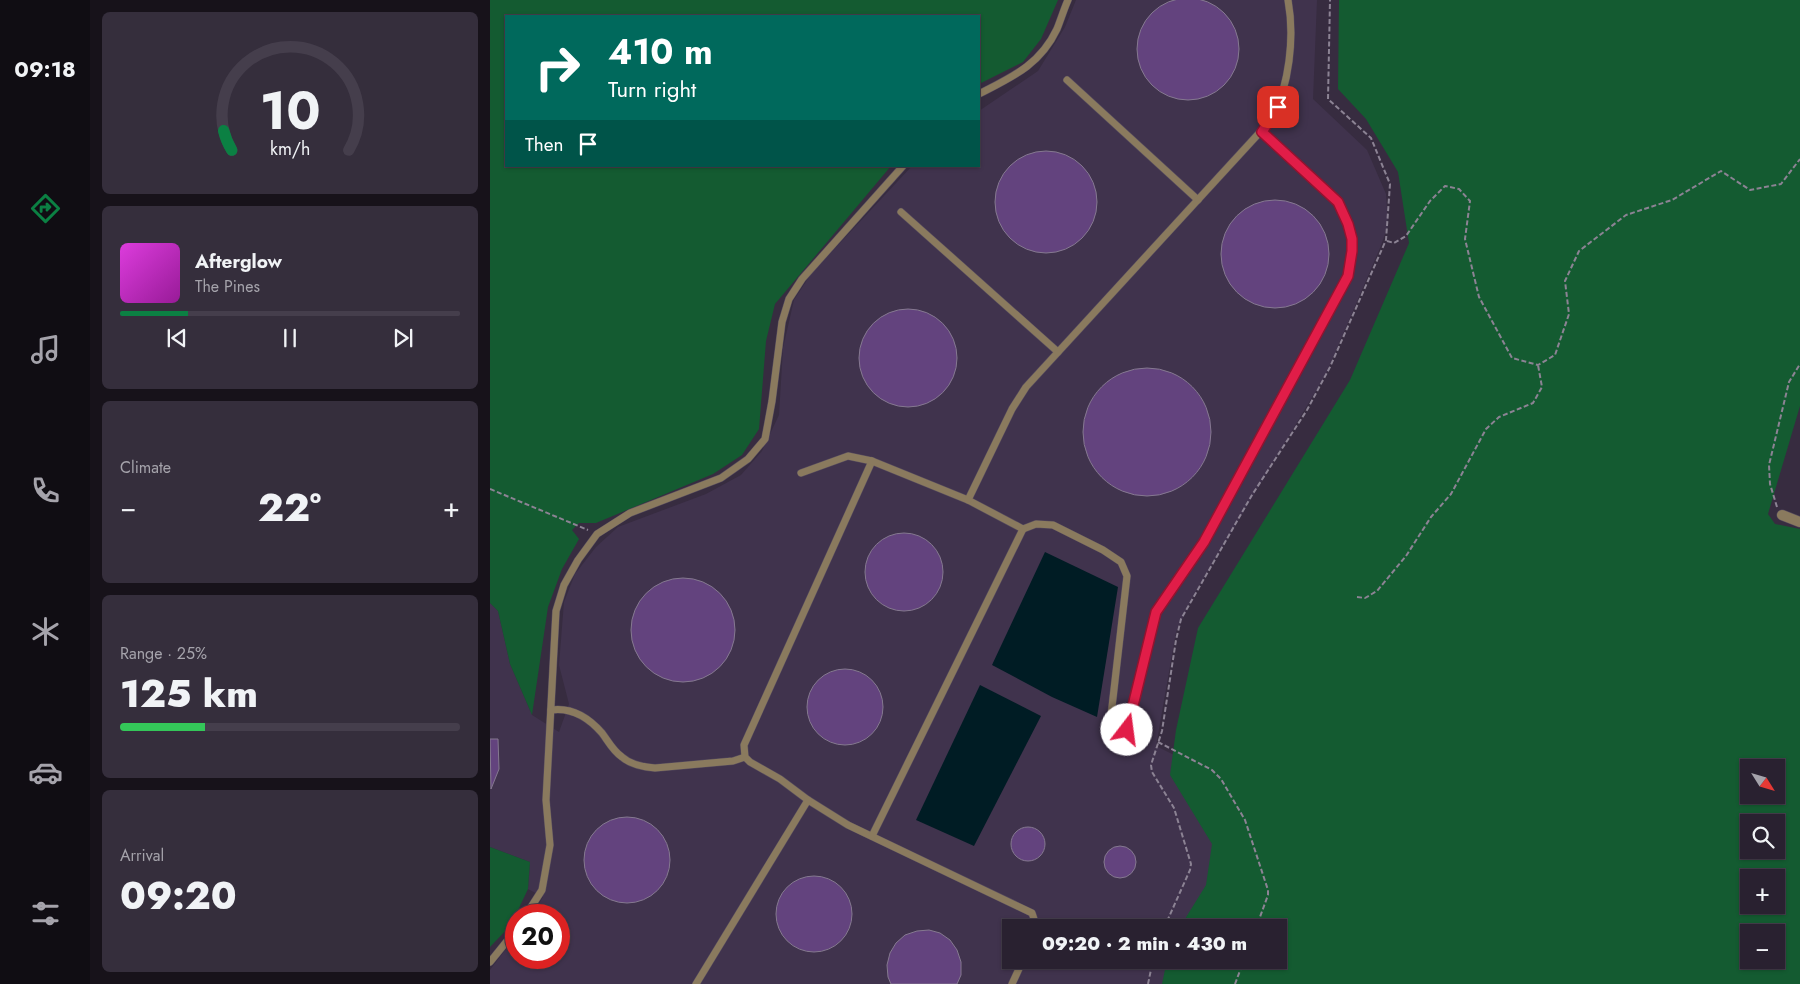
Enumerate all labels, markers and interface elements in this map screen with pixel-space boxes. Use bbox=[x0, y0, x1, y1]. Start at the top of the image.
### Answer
text: 410 m bbox=[608, 27, 713, 77]
icon: right bbox=[525, 35, 590, 100]
text: 09:18 bbox=[14, 53, 76, 85]
text: 10 bbox=[260, 73, 320, 149]
text: Turn right bbox=[608, 73, 696, 105]
pin bbox=[1257, 86, 1299, 128]
icon: arrive bbox=[1264, 93, 1292, 121]
icon: arrive bbox=[574, 130, 602, 158]
text: Then bbox=[525, 131, 564, 158]
text: km/h bbox=[270, 136, 310, 162]
icon: directions bbox=[28, 191, 63, 226]
text: Afterglow bbox=[195, 248, 282, 275]
text: The Pines bbox=[195, 275, 260, 298]
icon: previous bbox=[163, 324, 191, 352]
icon: pause bbox=[276, 324, 304, 352]
icon: next bbox=[389, 324, 417, 352]
icon: music bbox=[28, 332, 63, 367]
text: Climate bbox=[120, 456, 171, 479]
icon: phone bbox=[28, 473, 63, 508]
text: 22° bbox=[258, 480, 321, 535]
text: − bbox=[120, 487, 137, 528]
text: + bbox=[443, 487, 460, 528]
icon: climate bbox=[28, 614, 63, 649]
text: Range · 25% bbox=[120, 642, 207, 665]
text: 125 km bbox=[120, 666, 258, 721]
position arrow bbox=[1100, 703, 1152, 755]
icon: car bbox=[28, 755, 63, 790]
north arrow bbox=[1740, 759, 1785, 804]
map controls bbox=[1740, 759, 1785, 969]
button: search bbox=[1740, 814, 1785, 859]
text: Arrival bbox=[120, 844, 164, 867]
text: 09:20 bbox=[120, 868, 237, 923]
button: + bbox=[1740, 869, 1785, 914]
icon: filters bbox=[28, 896, 63, 931]
speed limit sign: 20 bbox=[505, 904, 570, 969]
button: − bbox=[1740, 924, 1785, 969]
text: 09:20 · 2 min · 430 m bbox=[1042, 930, 1247, 957]

